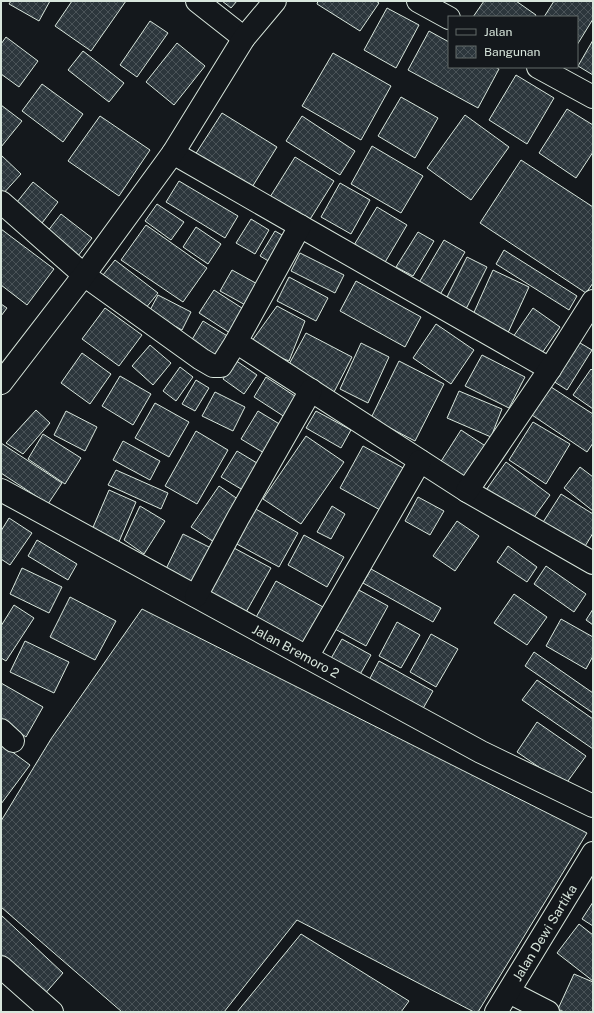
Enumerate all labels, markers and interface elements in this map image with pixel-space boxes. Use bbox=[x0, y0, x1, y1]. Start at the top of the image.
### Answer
legend bbox=[448, 16, 578, 68]
text: Jalan bbox=[484, 25, 513, 39]
text: Bangunan bbox=[484, 45, 540, 59]
street label: Jalan Bremoro 2 bbox=[250, 621, 342, 681]
street label: Jalan Dewi Sartika bbox=[509, 882, 580, 984]

